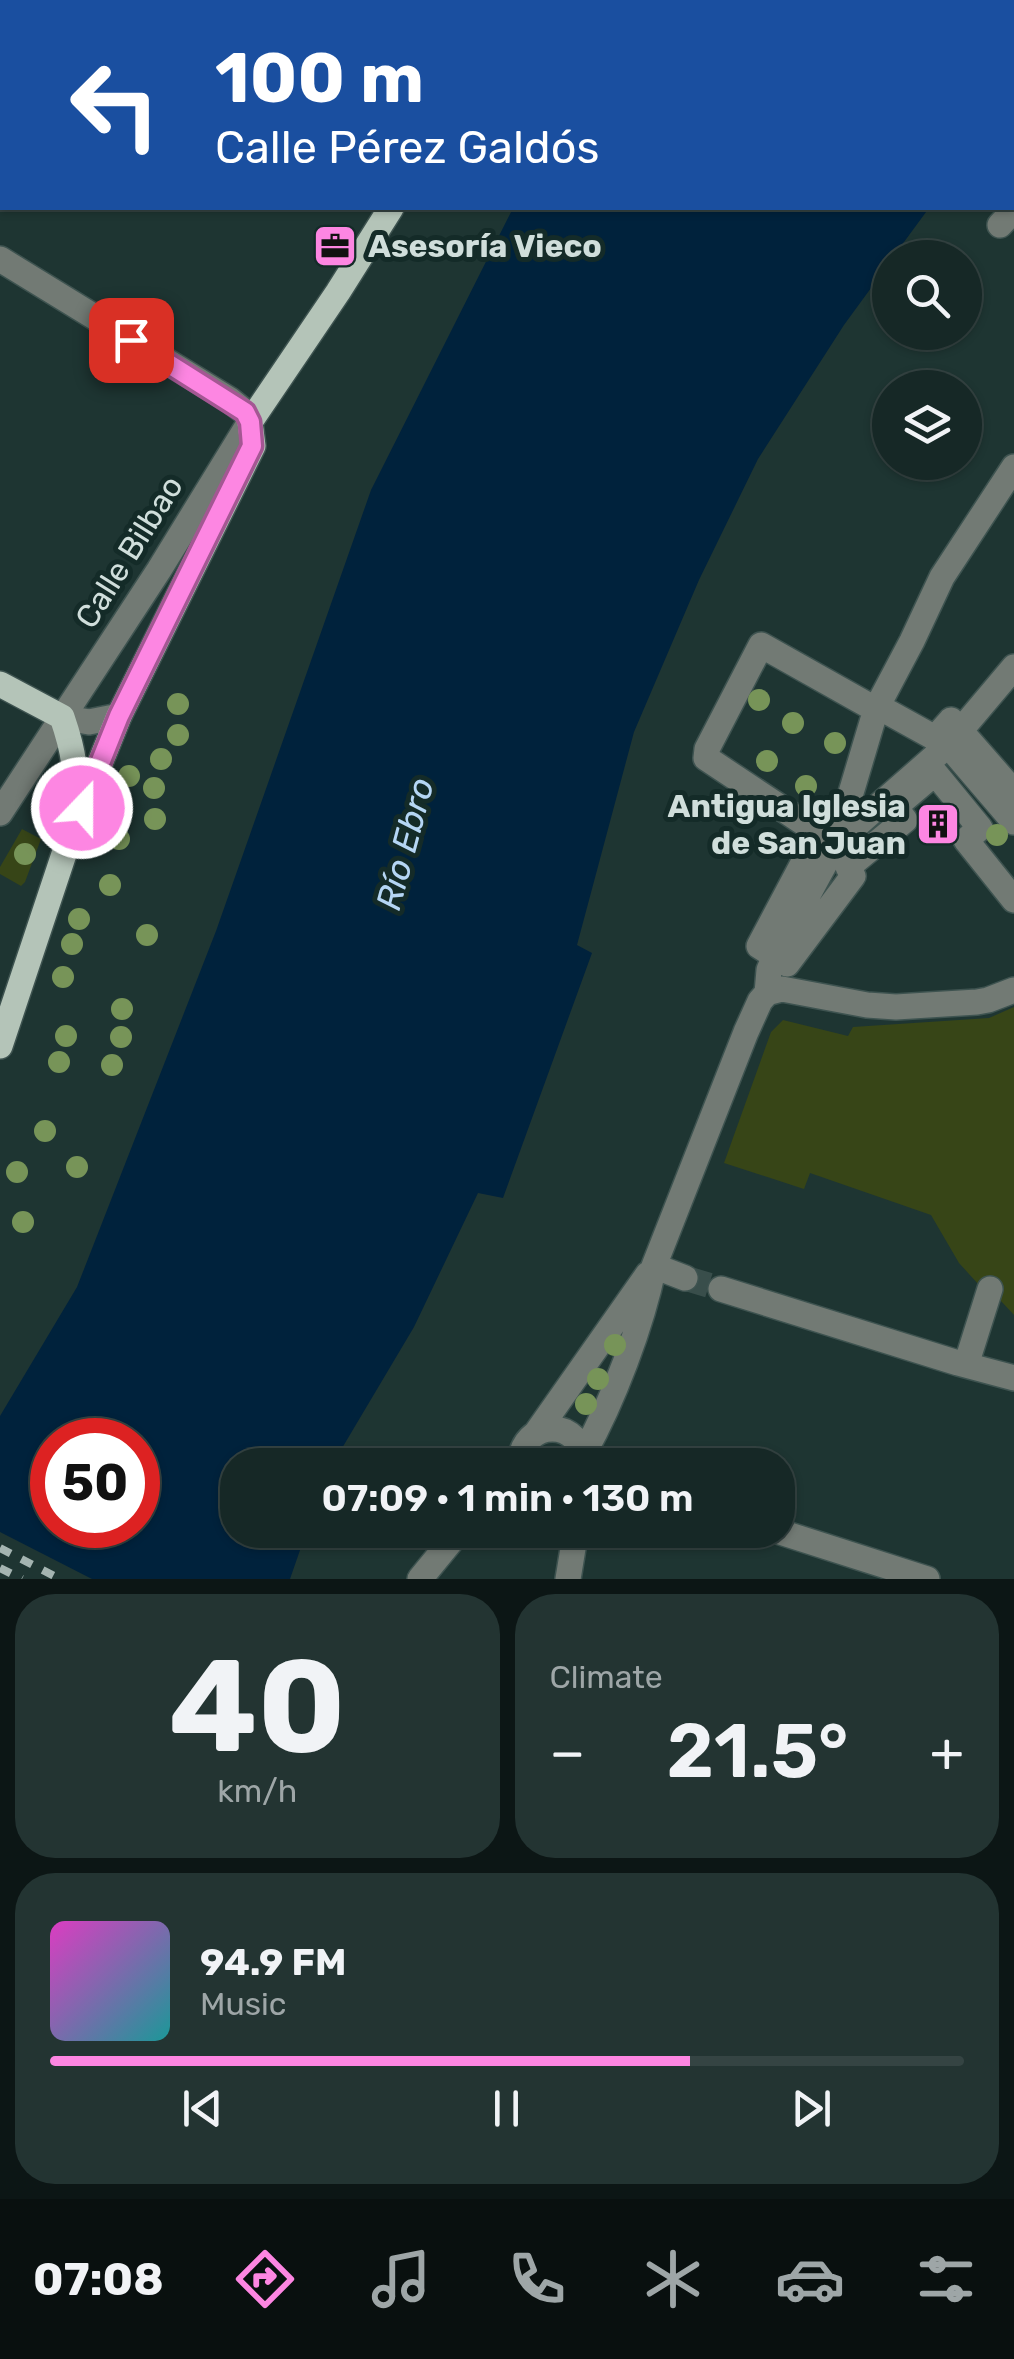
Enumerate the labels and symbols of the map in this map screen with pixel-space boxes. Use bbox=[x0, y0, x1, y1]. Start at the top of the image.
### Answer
office icon: Asesoría Vieco bbox=[312, 223, 358, 269]
place label: Asesoría Vieco bbox=[368, 227, 602, 265]
pin bbox=[89, 298, 174, 383]
street label: Calle Bilbao bbox=[67, 469, 191, 635]
position arrow bbox=[30, 756, 134, 860]
water label: Río Ebro bbox=[367, 773, 443, 915]
place label: Antigua Iglesia de San Juan bbox=[668, 787, 906, 862]
building icon: Antigua Iglesia de San Juan bbox=[915, 801, 961, 847]
speed limit sign: 50 bbox=[30, 1418, 160, 1548]

